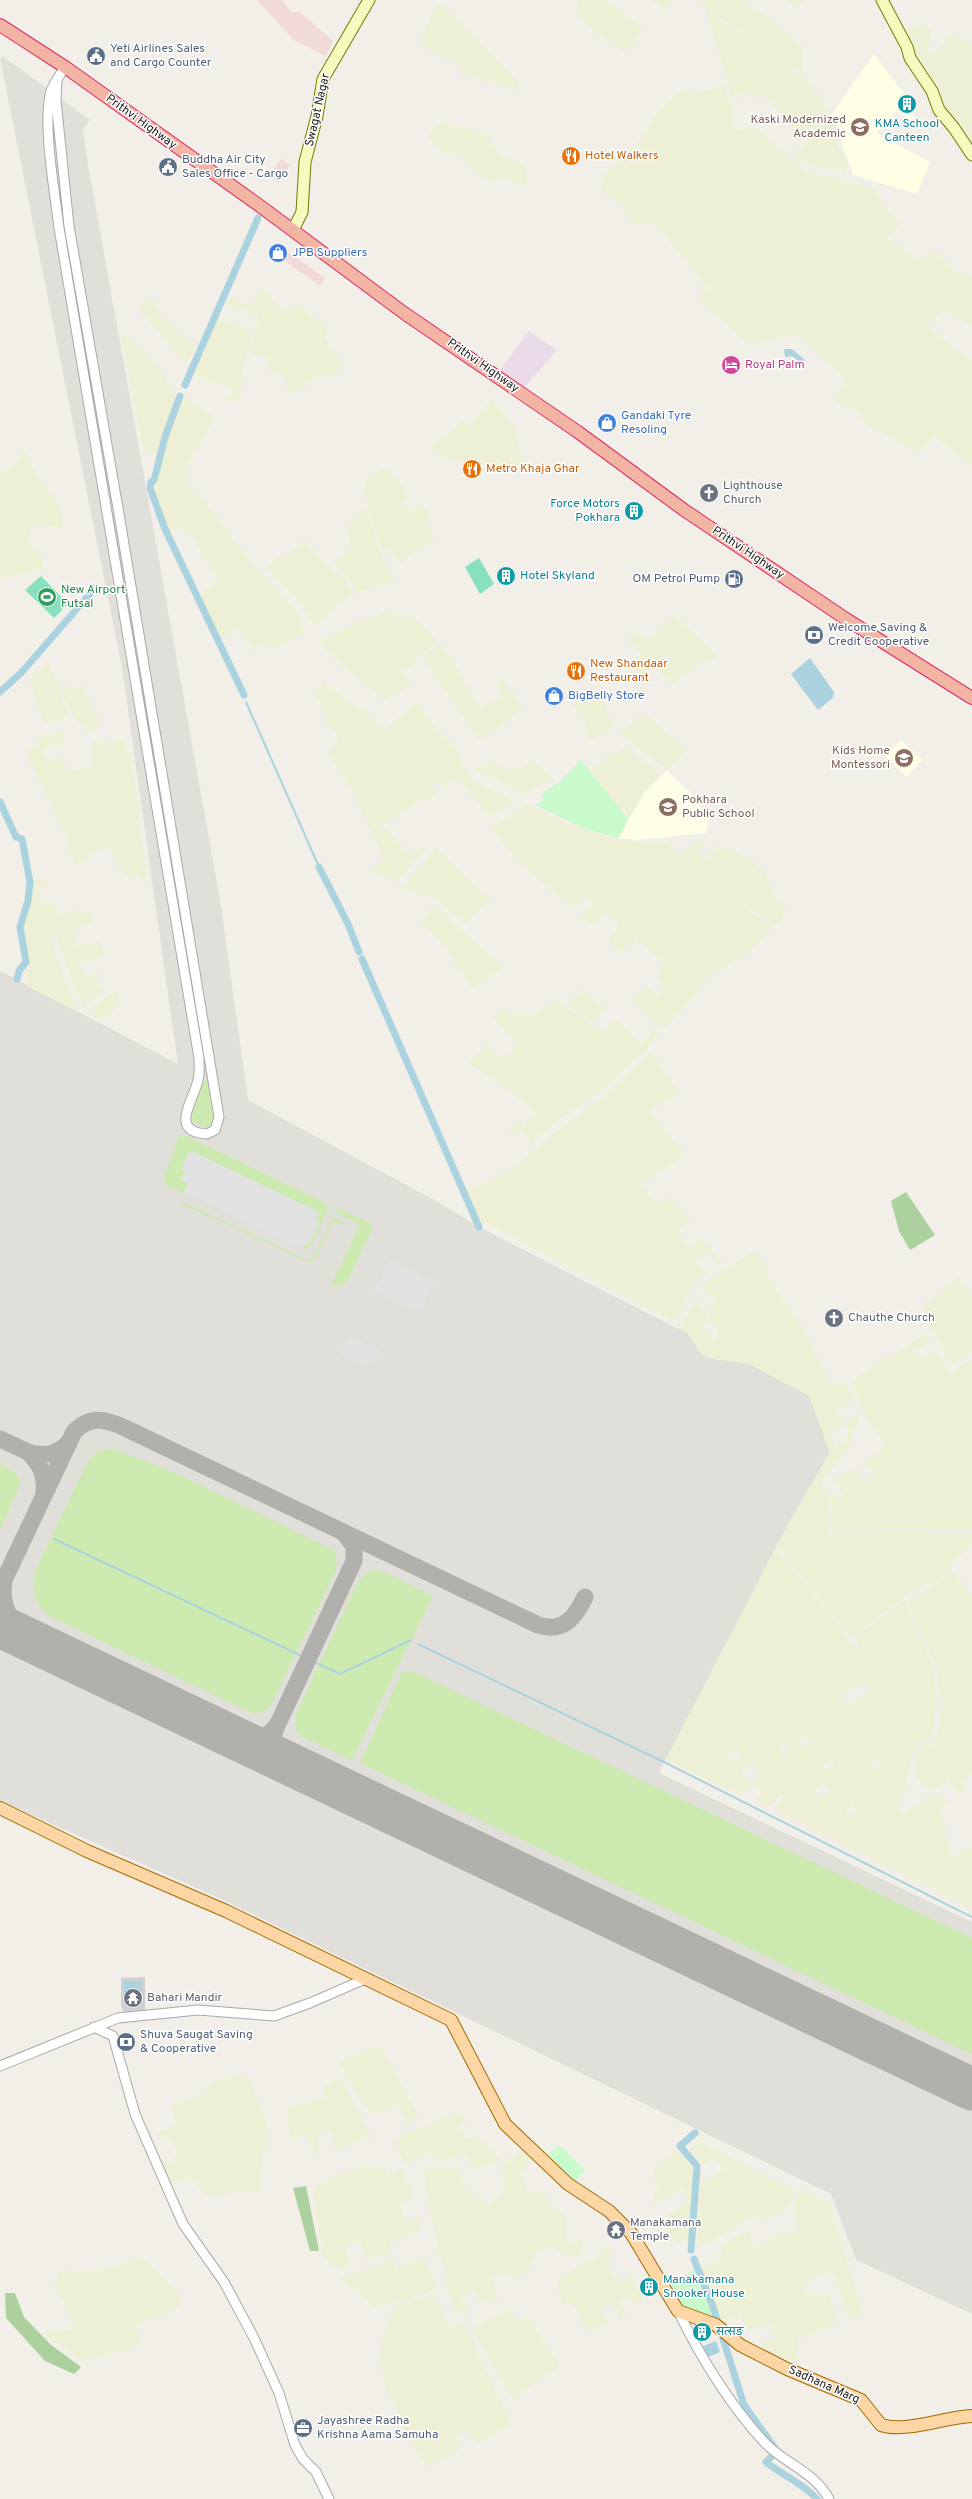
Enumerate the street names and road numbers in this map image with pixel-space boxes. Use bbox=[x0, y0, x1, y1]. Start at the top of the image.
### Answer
street label: Swagat Nagar bbox=[302, 72, 334, 148]
street label: Prithvi Highway bbox=[102, 91, 180, 153]
street label: Prithvi Highway bbox=[444, 335, 522, 397]
street label: Prithvi Highway bbox=[709, 523, 787, 583]
street label: Sadhana Marg bbox=[786, 2362, 862, 2408]

